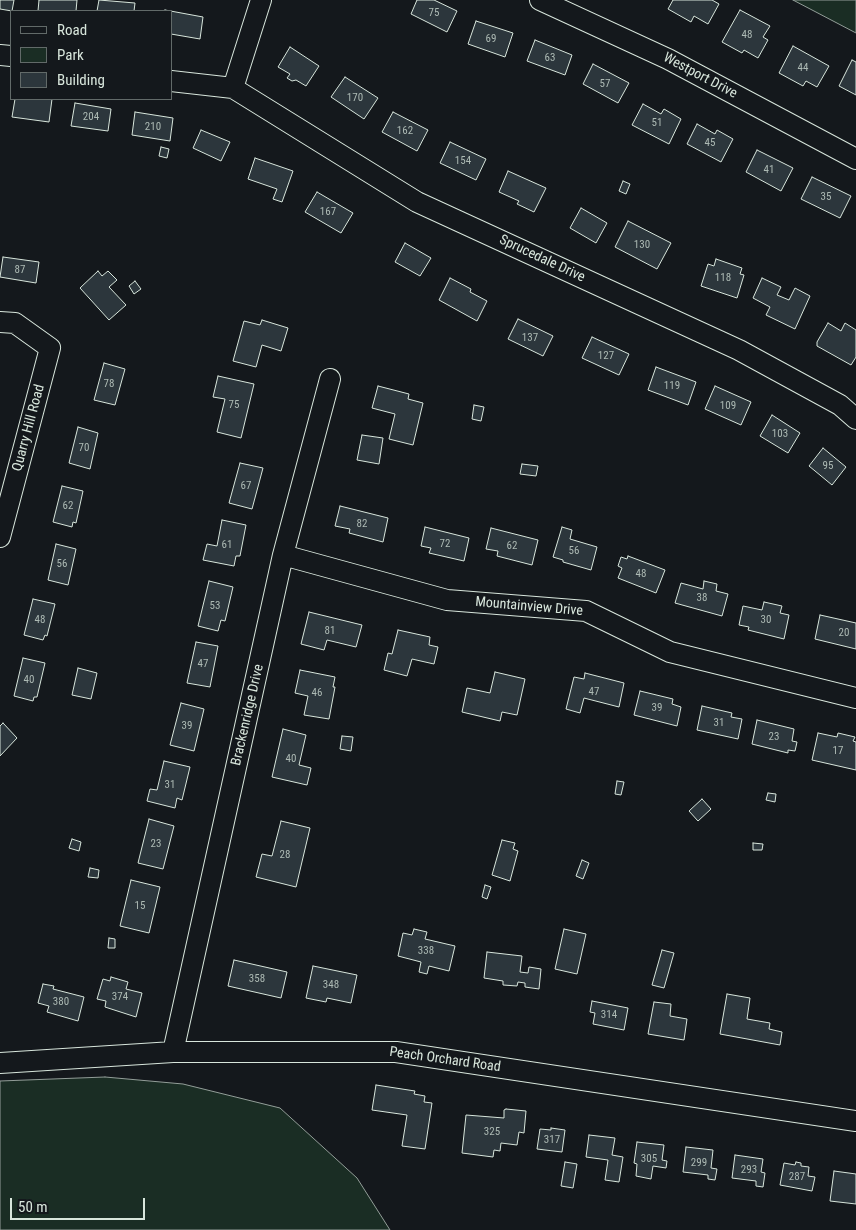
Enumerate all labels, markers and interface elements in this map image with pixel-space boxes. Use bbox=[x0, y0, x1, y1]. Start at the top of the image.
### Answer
house number: 75 bbox=[429, 6, 439, 20]
legend bbox=[10, 10, 172, 100]
text: Road bbox=[57, 21, 87, 39]
house number: 48 bbox=[742, 28, 752, 42]
house number: 69 bbox=[486, 32, 496, 46]
text: Park bbox=[57, 46, 84, 64]
street label: Westport Drive bbox=[660, 49, 740, 103]
house number: 63 bbox=[545, 51, 555, 65]
house number: 44 bbox=[798, 61, 808, 75]
text: Building bbox=[57, 71, 105, 89]
house number: 57 bbox=[600, 77, 610, 91]
house number: 170 bbox=[347, 91, 363, 105]
house number: 204 bbox=[83, 110, 99, 124]
house number: 51 bbox=[652, 116, 662, 130]
house number: 210 bbox=[145, 120, 161, 134]
house number: 162 bbox=[397, 124, 413, 138]
house number: 45 bbox=[705, 136, 715, 150]
house number: 154 bbox=[455, 154, 471, 168]
house number: 41 bbox=[764, 163, 774, 177]
house number: 35 bbox=[821, 190, 831, 204]
house number: 167 bbox=[320, 205, 336, 219]
street label: Sprucedale Drive bbox=[496, 232, 588, 286]
house number: 130 bbox=[634, 238, 650, 252]
house number: 87 bbox=[15, 263, 25, 277]
house number: 118 bbox=[715, 271, 731, 285]
house number: 137 bbox=[522, 331, 538, 345]
house number: 127 bbox=[598, 349, 614, 363]
house number: 78 bbox=[104, 377, 114, 391]
house number: 119 bbox=[664, 379, 680, 393]
street label: Quarry Hill Road bbox=[9, 383, 49, 473]
house number: 75 bbox=[229, 398, 239, 412]
house number: 109 bbox=[720, 399, 736, 413]
house number: 103 bbox=[772, 427, 788, 441]
house number: 70 bbox=[79, 441, 89, 455]
house number: 95 bbox=[823, 459, 833, 473]
house number: 67 bbox=[241, 479, 251, 493]
house number: 62 bbox=[63, 499, 73, 513]
house number: 82 bbox=[357, 517, 367, 531]
house number: 72 bbox=[440, 537, 450, 551]
house number: 61 bbox=[222, 538, 232, 552]
house number: 62 bbox=[507, 539, 517, 553]
house number: 56 bbox=[569, 544, 579, 558]
house number: 56 bbox=[57, 557, 67, 571]
house number: 48 bbox=[636, 567, 646, 581]
house number: 38 bbox=[697, 591, 707, 605]
street label: Mountainview Drive bbox=[474, 594, 584, 620]
house number: 53 bbox=[210, 599, 220, 613]
house number: 48 bbox=[35, 613, 45, 627]
house number: 30 bbox=[761, 613, 771, 627]
house number: 81 bbox=[325, 624, 335, 638]
house number: 20 bbox=[839, 626, 849, 640]
house number: 47 bbox=[198, 657, 208, 671]
street label: Brackenridge Drive bbox=[228, 663, 268, 767]
house number: 40 bbox=[24, 673, 34, 687]
house number: 47 bbox=[589, 685, 599, 699]
house number: 46 bbox=[312, 686, 322, 700]
house number: 39 bbox=[652, 701, 662, 715]
house number: 31 bbox=[714, 716, 724, 730]
house number: 39 bbox=[182, 719, 192, 733]
house number: 23 bbox=[769, 730, 779, 744]
house number: 17 bbox=[833, 744, 843, 758]
house number: 40 bbox=[286, 752, 296, 766]
house number: 31 bbox=[165, 778, 175, 792]
house number: 23 bbox=[151, 837, 161, 851]
house number: 28 bbox=[280, 848, 290, 862]
house number: 15 bbox=[135, 899, 145, 913]
house number: 338 bbox=[418, 944, 434, 958]
house number: 358 bbox=[249, 972, 265, 986]
house number: 348 bbox=[323, 978, 339, 992]
house number: 374 bbox=[112, 990, 128, 1004]
house number: 380 bbox=[53, 995, 69, 1009]
house number: 314 bbox=[601, 1008, 617, 1022]
street label: Peach Orchard Road bbox=[388, 1044, 502, 1076]
house number: 325 bbox=[484, 1125, 500, 1139]
house number: 317 bbox=[544, 1133, 560, 1147]
house number: 305 bbox=[641, 1152, 657, 1166]
house number: 299 bbox=[691, 1156, 707, 1170]
house number: 293 bbox=[741, 1163, 757, 1177]
house number: 287 bbox=[789, 1170, 805, 1184]
scale bar bbox=[12, 1188, 148, 1220]
text: 50 m bbox=[18, 1198, 48, 1216]

